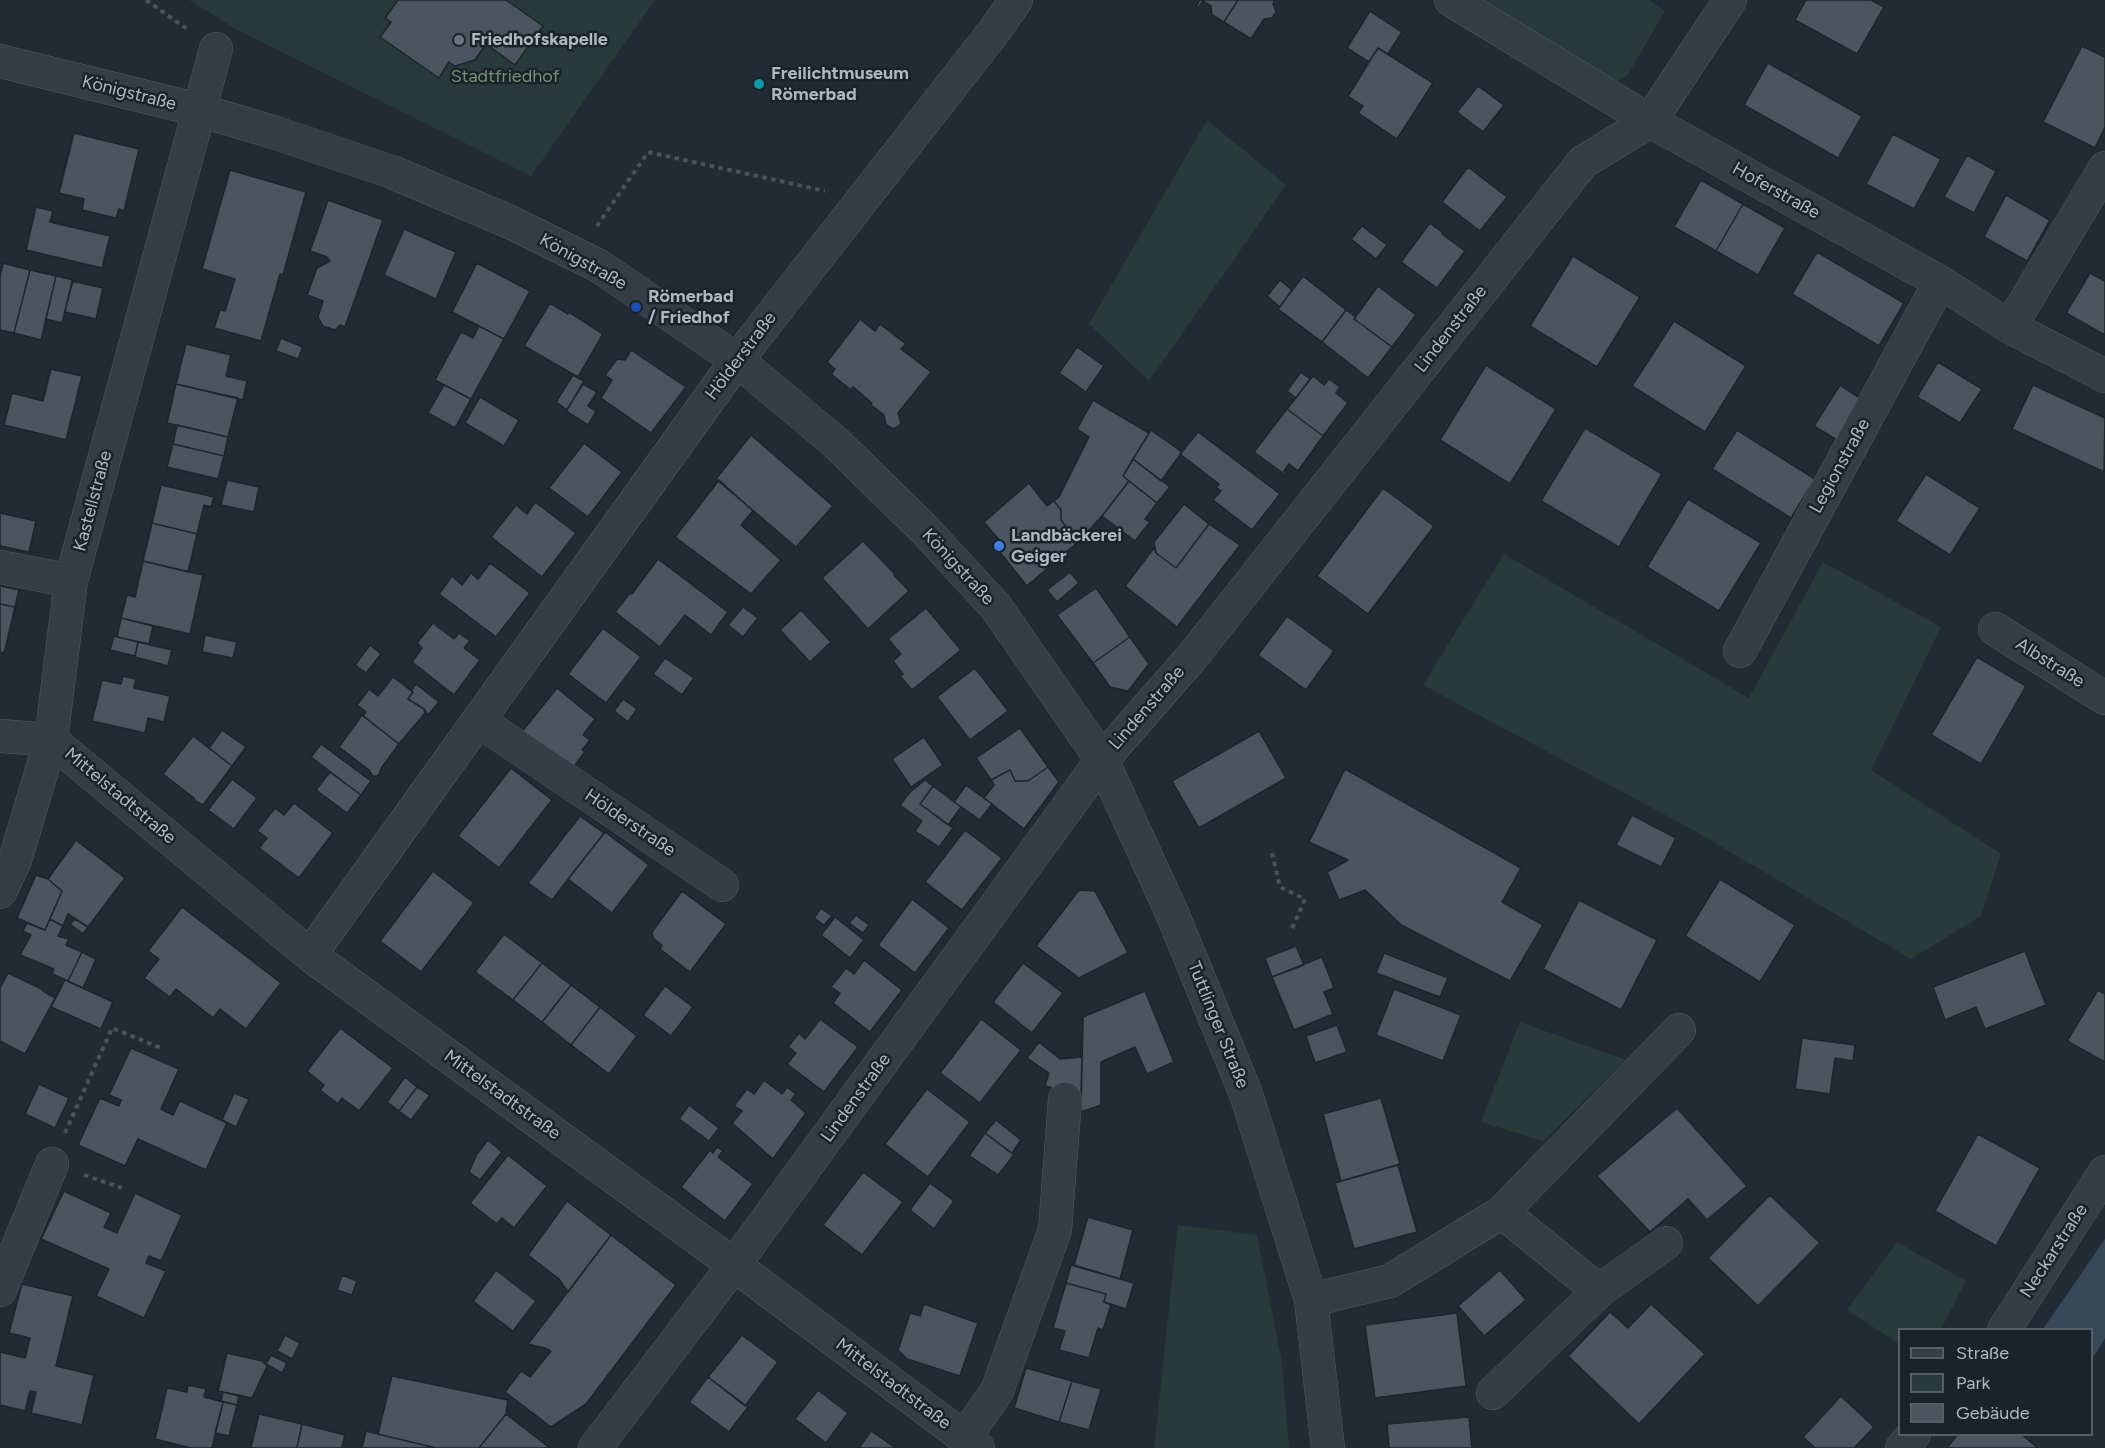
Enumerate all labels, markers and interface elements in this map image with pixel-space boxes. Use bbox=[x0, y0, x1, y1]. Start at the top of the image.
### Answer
place label: Friedhofskapelle bbox=[471, 29, 608, 51]
marker: Friedhofskapelle bbox=[452, 33, 466, 47]
place label: Freilichtmuseum Römerbad bbox=[771, 63, 909, 106]
park label: Stadtfriedhof bbox=[451, 66, 559, 88]
street label: Königstraße bbox=[80, 71, 178, 115]
marker: Freilichtmuseum Römerbad bbox=[752, 77, 766, 91]
street label: Hoferstraße bbox=[1728, 158, 1824, 224]
street label: Königstraße bbox=[536, 229, 630, 295]
street label: Lindenstraße bbox=[1410, 281, 1492, 377]
place label: Römerbad / Friedhof bbox=[648, 286, 734, 328]
marker: Römerbad / Friedhof bbox=[629, 300, 643, 314]
street label: Hölderstraße bbox=[701, 308, 781, 404]
street label: Legionstraße bbox=[1805, 415, 1875, 517]
street label: Kastellstraße bbox=[69, 448, 117, 554]
street label: Königstraße bbox=[917, 524, 999, 610]
place label: Landbäckerei Geiger bbox=[1011, 525, 1122, 568]
marker: Landbäckerei Geiger bbox=[992, 539, 1006, 553]
street label: Albstraße bbox=[2012, 633, 2088, 693]
street label: Lindenstraße bbox=[1105, 662, 1189, 754]
street label: Mittelstadtstraße bbox=[60, 743, 180, 849]
street label: Hölderstraße bbox=[581, 785, 679, 861]
street label: Tuttlinger Straße bbox=[1183, 958, 1253, 1092]
street label: Mittelstadtstraße bbox=[439, 1045, 565, 1145]
street label: Lindenstraße bbox=[817, 1049, 895, 1147]
street label: Neckarstraße bbox=[2016, 1200, 2092, 1302]
legend bbox=[1898, 1328, 2093, 1436]
street label: Mittelstadtstraße bbox=[831, 1334, 955, 1434]
text: Straße bbox=[1956, 1342, 2009, 1364]
text: Park bbox=[1956, 1372, 1990, 1394]
text: Gebäude bbox=[1956, 1402, 2030, 1424]

